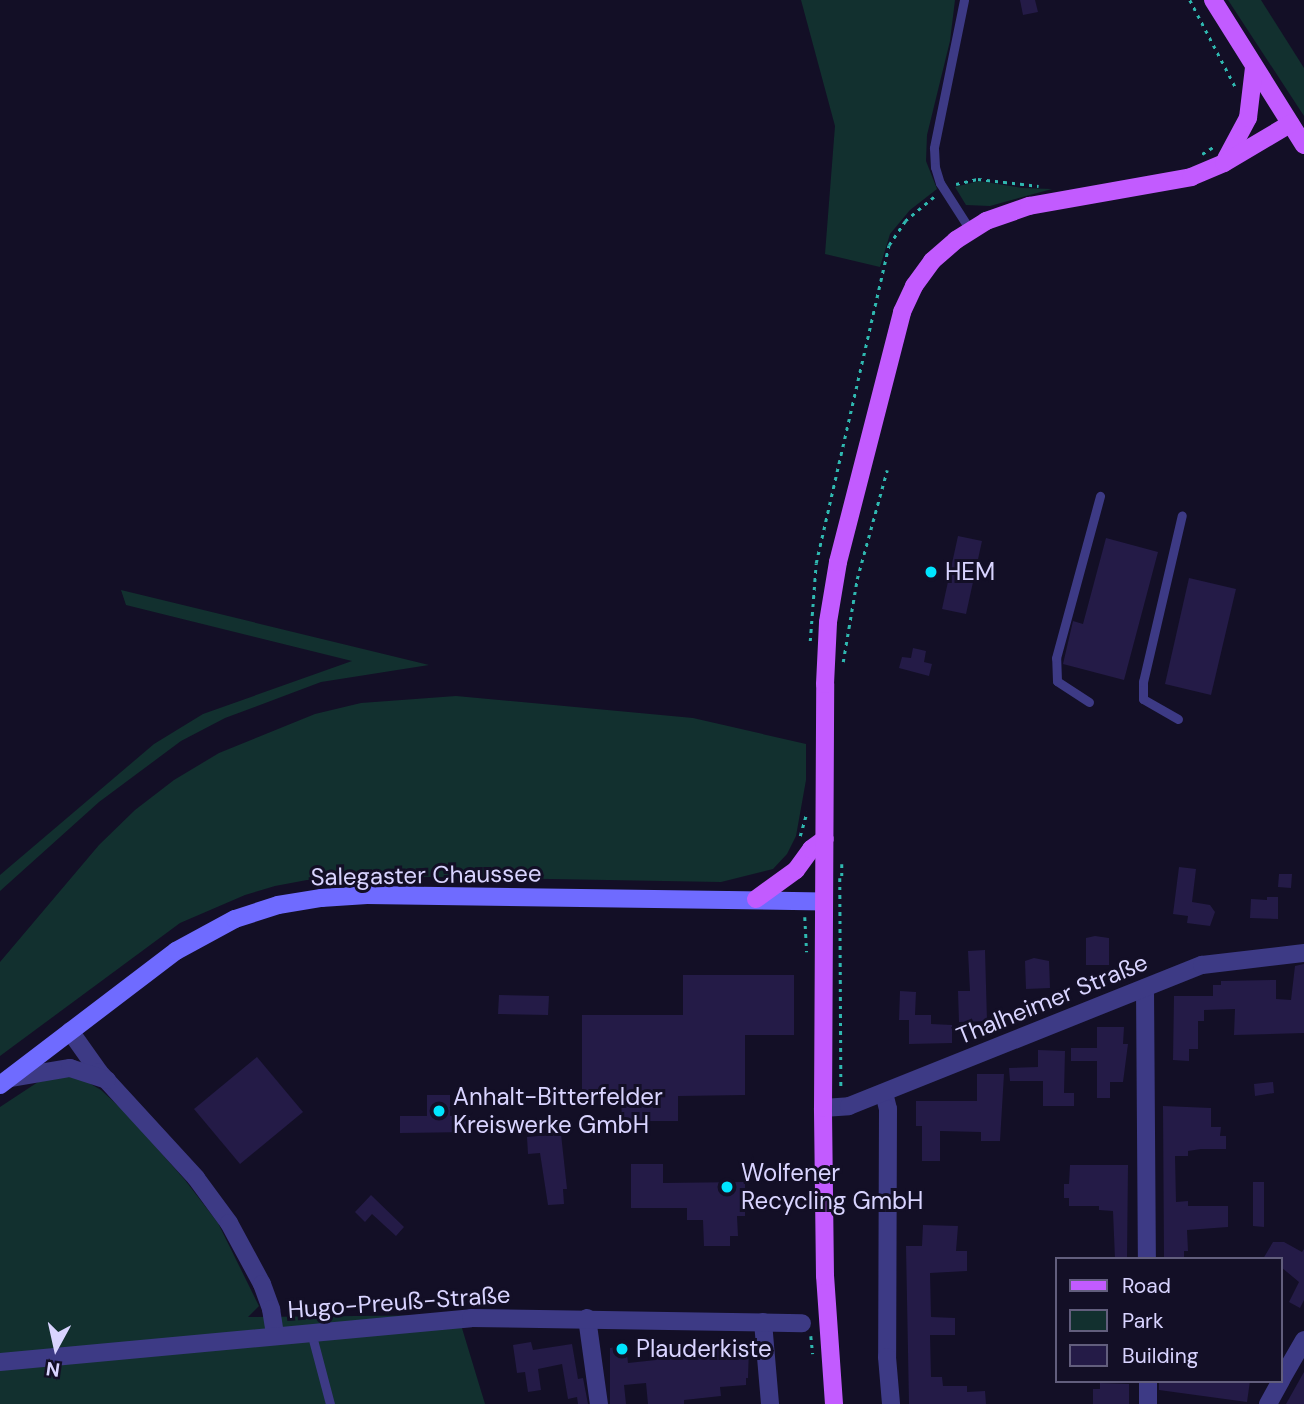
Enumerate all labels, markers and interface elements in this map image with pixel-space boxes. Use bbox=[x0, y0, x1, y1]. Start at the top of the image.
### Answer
place label: HEM bbox=[945, 558, 995, 586]
marker: HEM bbox=[923, 564, 939, 580]
street label: Salegaster Chaussee bbox=[310, 859, 542, 891]
street label: Thalheimer Straße bbox=[952, 948, 1152, 1050]
place label: Anhalt-Bitterfelder Kreiswerke GmbH bbox=[453, 1083, 663, 1139]
marker: Anhalt-Bitterfelder Kreiswerke GmbH bbox=[431, 1103, 447, 1119]
place label: Wolfener Recycling GmbH bbox=[741, 1159, 923, 1215]
marker: Wolfener Recycling GmbH bbox=[719, 1179, 735, 1195]
legend bbox=[1056, 1257, 1283, 1383]
text: Road bbox=[1122, 1272, 1171, 1300]
street label: Hugo-Preuß-Straße bbox=[287, 1280, 511, 1324]
text: Park bbox=[1122, 1307, 1163, 1335]
north arrow bbox=[21, 1313, 91, 1383]
place label: Plauderkiste bbox=[636, 1335, 772, 1363]
marker: Plauderkiste bbox=[614, 1341, 630, 1357]
text: Building bbox=[1122, 1342, 1198, 1370]
text: N bbox=[44, 1356, 62, 1383]

